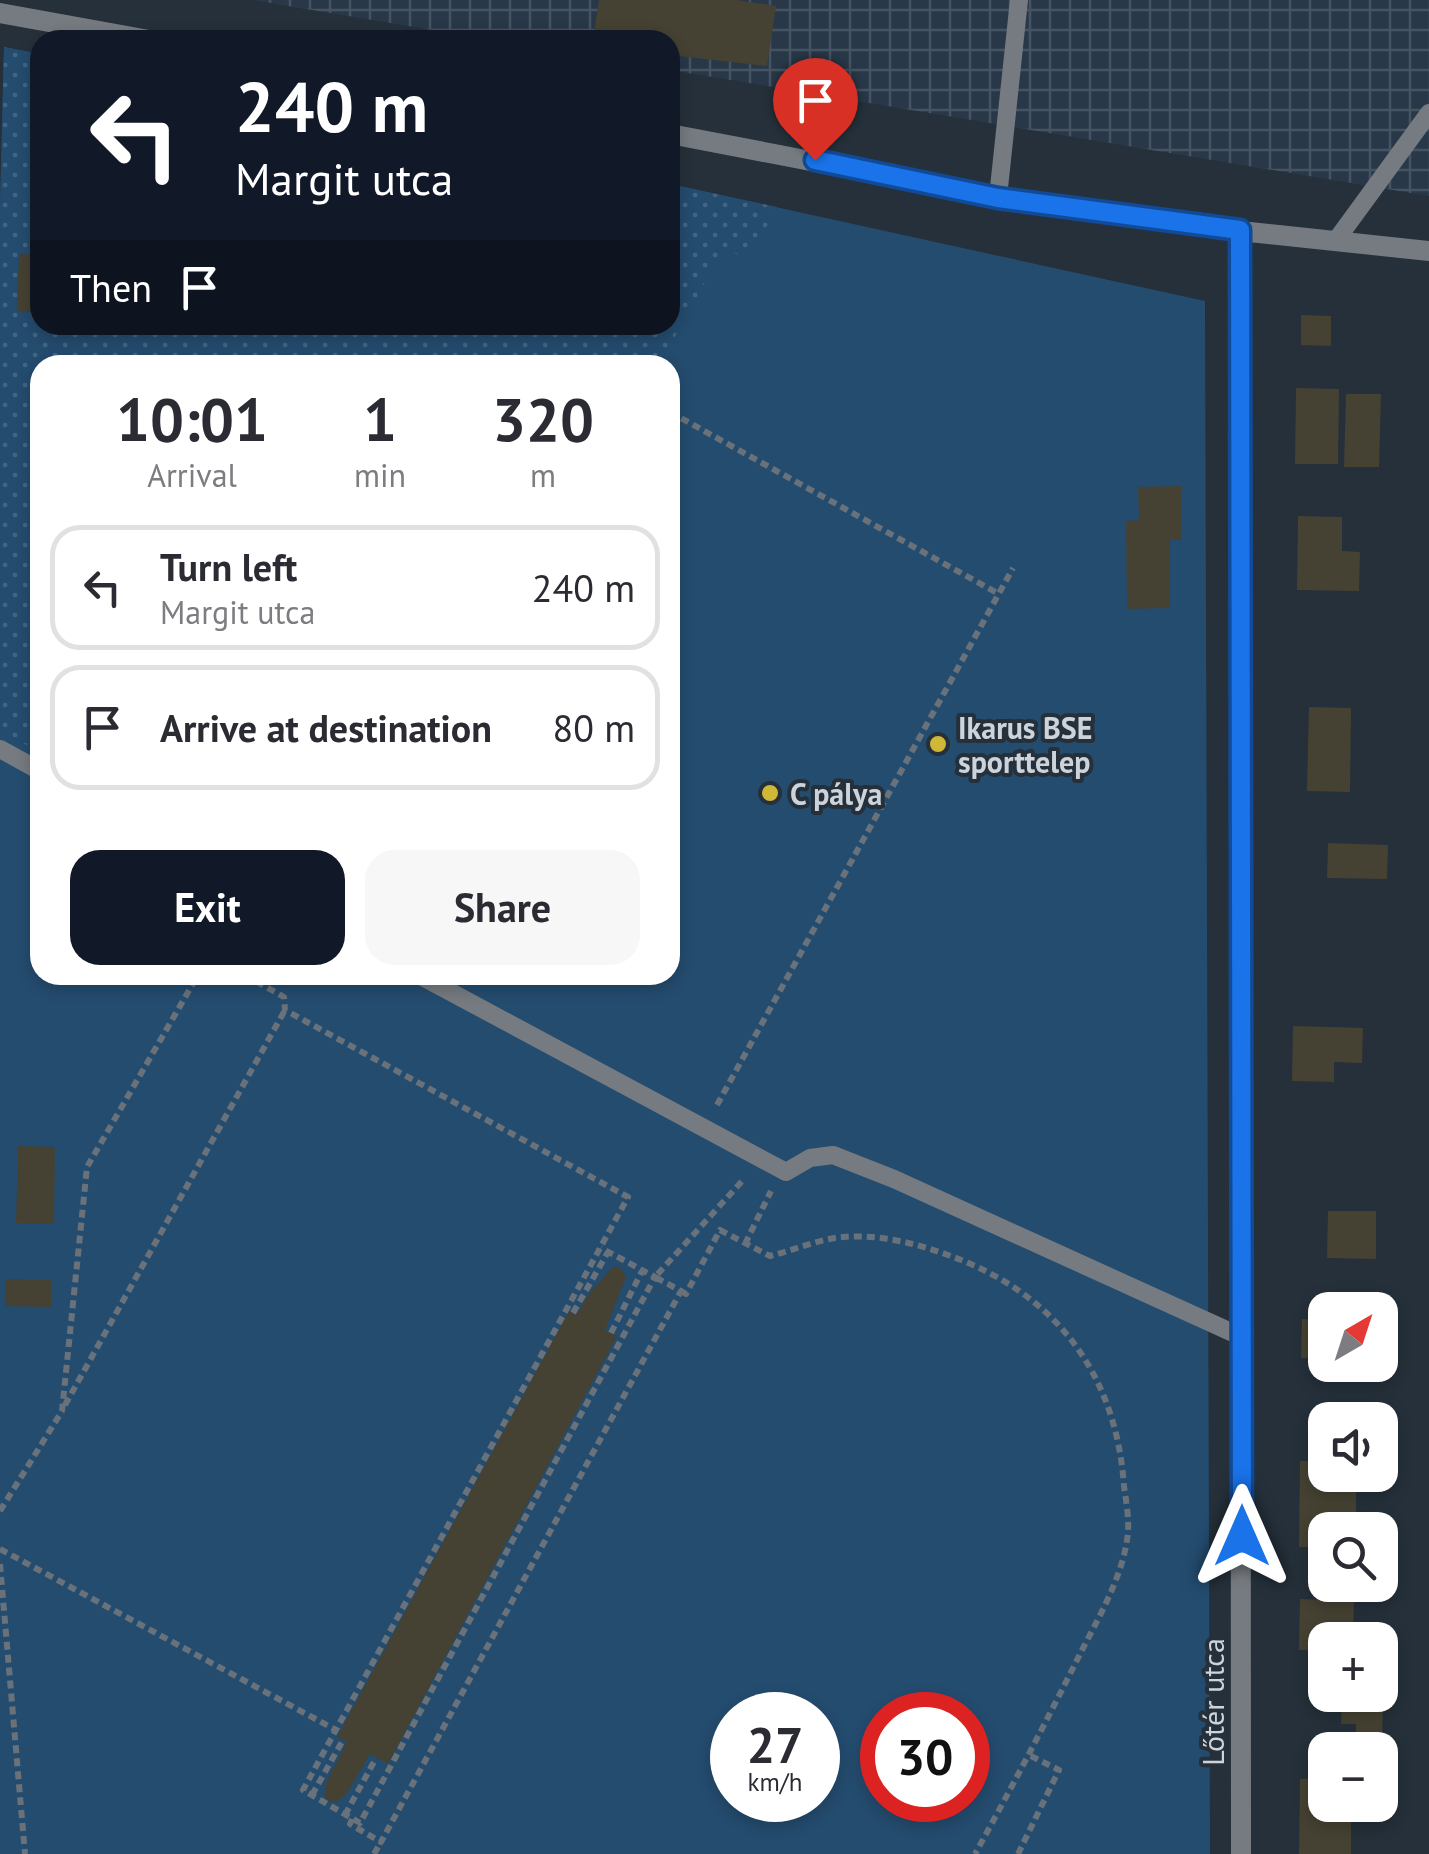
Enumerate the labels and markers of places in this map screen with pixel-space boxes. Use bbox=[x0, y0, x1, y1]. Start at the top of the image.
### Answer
pin bbox=[773, 58, 858, 161]
place label: Ikarus BSE sporttelep bbox=[958, 708, 1092, 781]
marker: Ikarus BSE sporttelep bbox=[927, 733, 949, 755]
place label: C pálya bbox=[790, 774, 882, 813]
marker: C pálya bbox=[759, 782, 781, 804]

